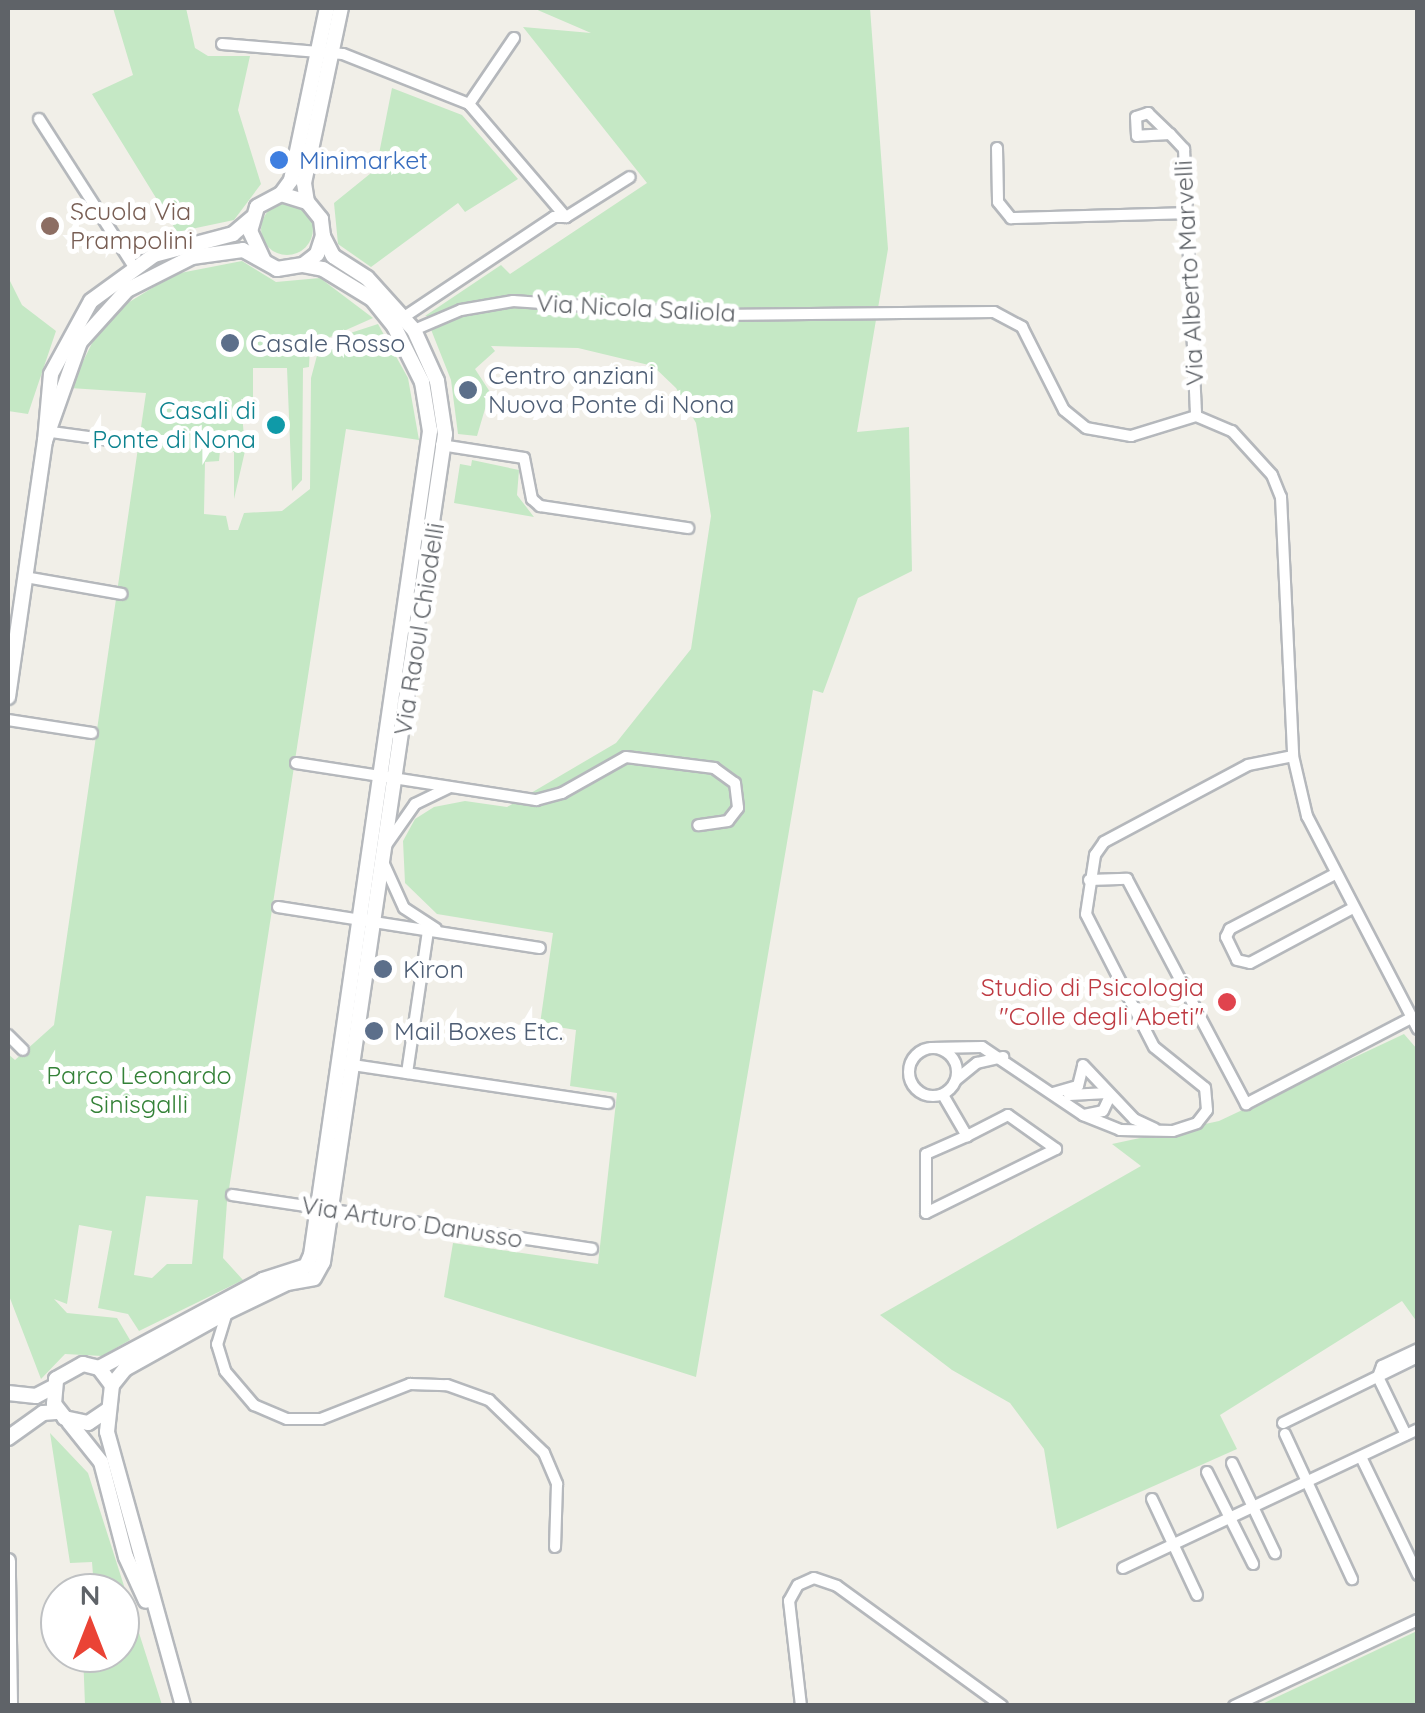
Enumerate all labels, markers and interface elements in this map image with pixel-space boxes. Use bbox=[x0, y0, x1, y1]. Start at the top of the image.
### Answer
place label: Minimarket bbox=[299, 145, 428, 175]
marker: Minimarket bbox=[268, 149, 290, 171]
street label: Via Alberto Marvelli bbox=[1168, 159, 1210, 387]
place label: Scuola Via Prampolini bbox=[70, 197, 193, 256]
marker: Scuola Via Prampolini bbox=[39, 215, 61, 237]
street label: Via Nicola Saliola bbox=[536, 288, 736, 328]
place label: Casale Rosso bbox=[250, 328, 405, 358]
marker: Casale Rosso bbox=[219, 332, 241, 354]
place label: Centro anziani Nuova Ponte di Nona bbox=[488, 361, 734, 420]
marker: Centro anziani Nuova Ponte di Nona bbox=[457, 379, 479, 401]
place label: Casali di Ponte di Nona bbox=[92, 396, 256, 455]
marker: Casali di Ponte di Nona bbox=[265, 414, 287, 436]
street label: Via Raoul Chiodelli bbox=[387, 521, 451, 737]
place label: Kìron bbox=[403, 954, 464, 984]
marker: Kìron bbox=[372, 958, 394, 980]
place label: Studio di Psicologia "Colle degli Abeti" bbox=[981, 973, 1204, 1032]
marker: Studio di Psicologia "Colle degli Abeti" bbox=[1214, 989, 1240, 1015]
place label: Mail Boxes Etc. bbox=[394, 1016, 563, 1046]
marker: Mail Boxes Etc. bbox=[363, 1020, 385, 1042]
park label: Parco Leonardo Sinisgalli bbox=[46, 1061, 232, 1120]
street label: Via Arturo Danusso bbox=[299, 1190, 525, 1254]
north arrow bbox=[40, 1573, 140, 1673]
text: N bbox=[80, 1577, 100, 1612]

